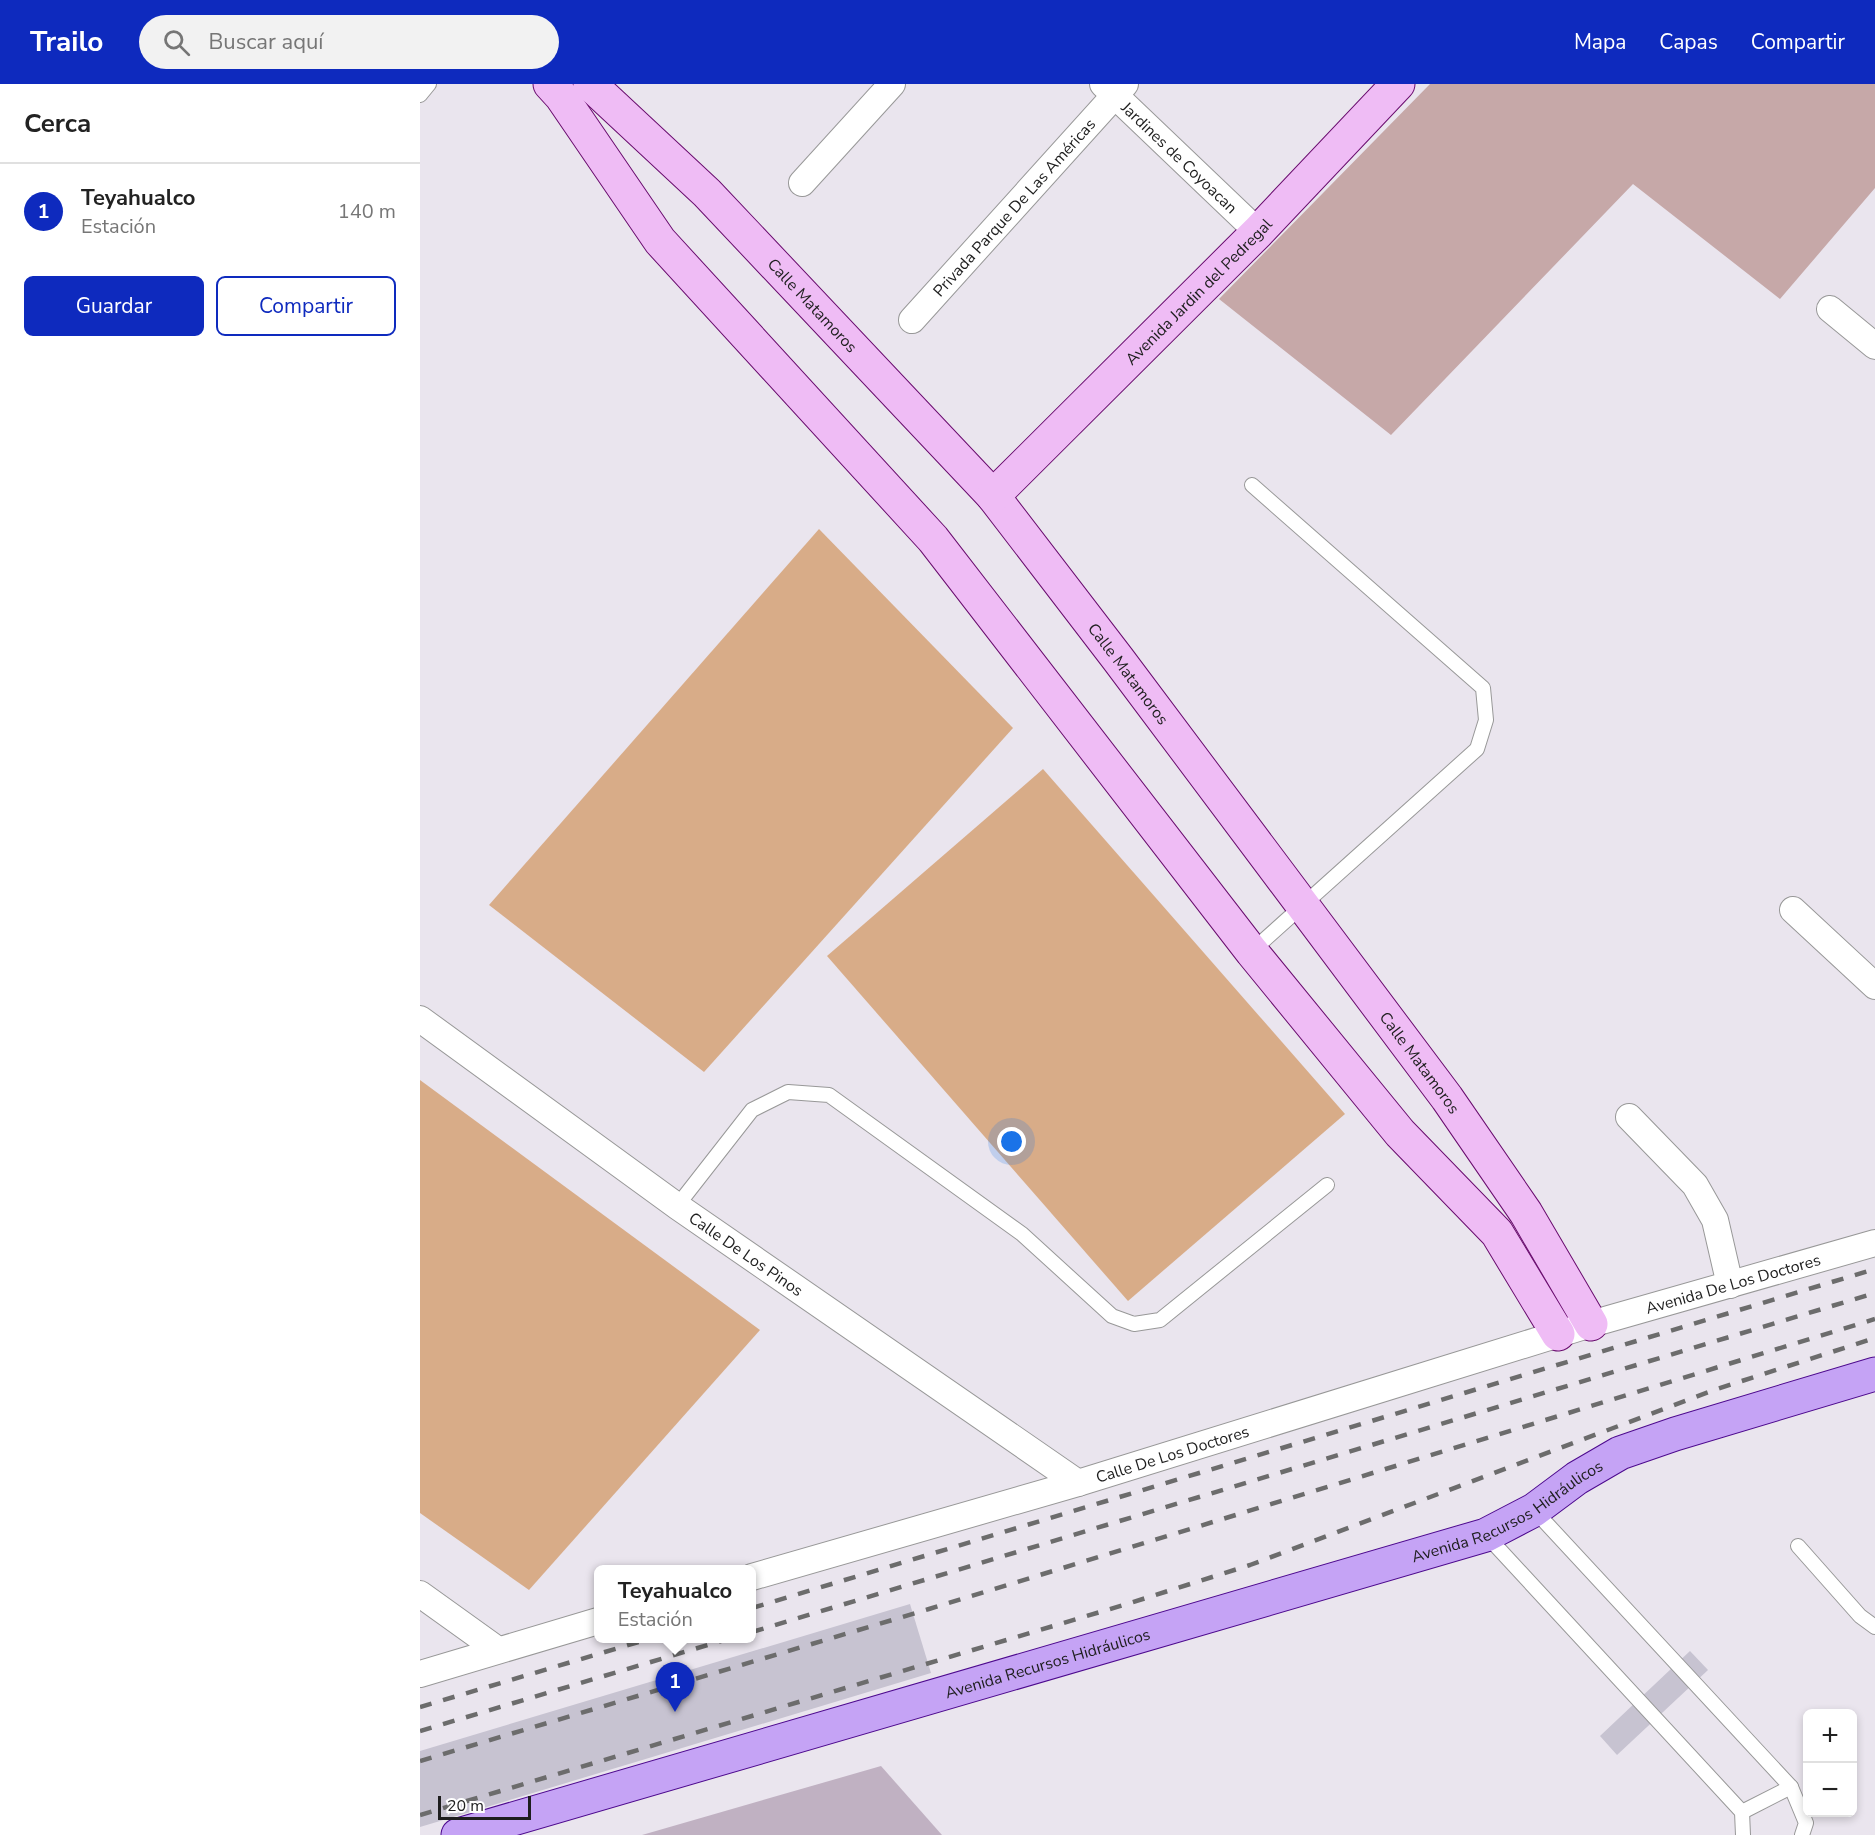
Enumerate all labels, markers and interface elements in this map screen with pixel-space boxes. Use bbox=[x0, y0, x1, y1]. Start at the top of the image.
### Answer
search box bbox=[139, 15, 559, 69]
text: Trailo bbox=[30, 23, 103, 61]
icon: search bbox=[160, 26, 193, 59]
text: Buscar aquí bbox=[208, 27, 323, 57]
text: Mapa bbox=[1574, 28, 1626, 56]
text: Capas bbox=[1659, 28, 1718, 56]
text: Compartir bbox=[1751, 28, 1845, 56]
street label: Jardines de Coyoacan bbox=[1115, 96, 1242, 219]
text: Cerca bbox=[24, 106, 91, 141]
street label: Privada Parque De Las Américas bbox=[928, 114, 1101, 302]
text: Teyahualco bbox=[81, 183, 195, 213]
text: 1 bbox=[38, 198, 50, 225]
text: 140 m bbox=[338, 198, 396, 225]
text: Estación bbox=[81, 213, 156, 240]
street label: Avenida Jardin del Pedregal bbox=[1121, 214, 1278, 370]
street label: Calle Matamoros bbox=[762, 254, 862, 358]
button: Guardar bbox=[24, 276, 204, 336]
button: Compartir bbox=[216, 276, 396, 336]
street label: Calle Matamoros bbox=[1082, 619, 1173, 730]
street label: Calle Matamoros bbox=[1374, 1007, 1465, 1118]
your location bbox=[997, 1127, 1026, 1156]
street label: Calle De Los Pinos bbox=[684, 1207, 807, 1302]
street label: Avenida De Los Doctores bbox=[1643, 1249, 1823, 1320]
street label: Calle De Los Doctores bbox=[1093, 1421, 1252, 1489]
street label: Avenida Recursos Hidráulicos bbox=[1409, 1455, 1607, 1568]
popup bbox=[594, 1565, 756, 1643]
text: Teyahualco bbox=[618, 1576, 732, 1606]
text: Estación bbox=[618, 1606, 693, 1633]
street label: Avenida Recursos Hidráulicos bbox=[942, 1624, 1153, 1704]
pin: 1 bbox=[656, 1662, 694, 1712]
map controls bbox=[1803, 1709, 1857, 1817]
button: + bbox=[1803, 1709, 1857, 1763]
button: − bbox=[1803, 1763, 1857, 1817]
scale bar bbox=[438, 1793, 531, 1820]
text: 20 m bbox=[447, 1795, 484, 1817]

